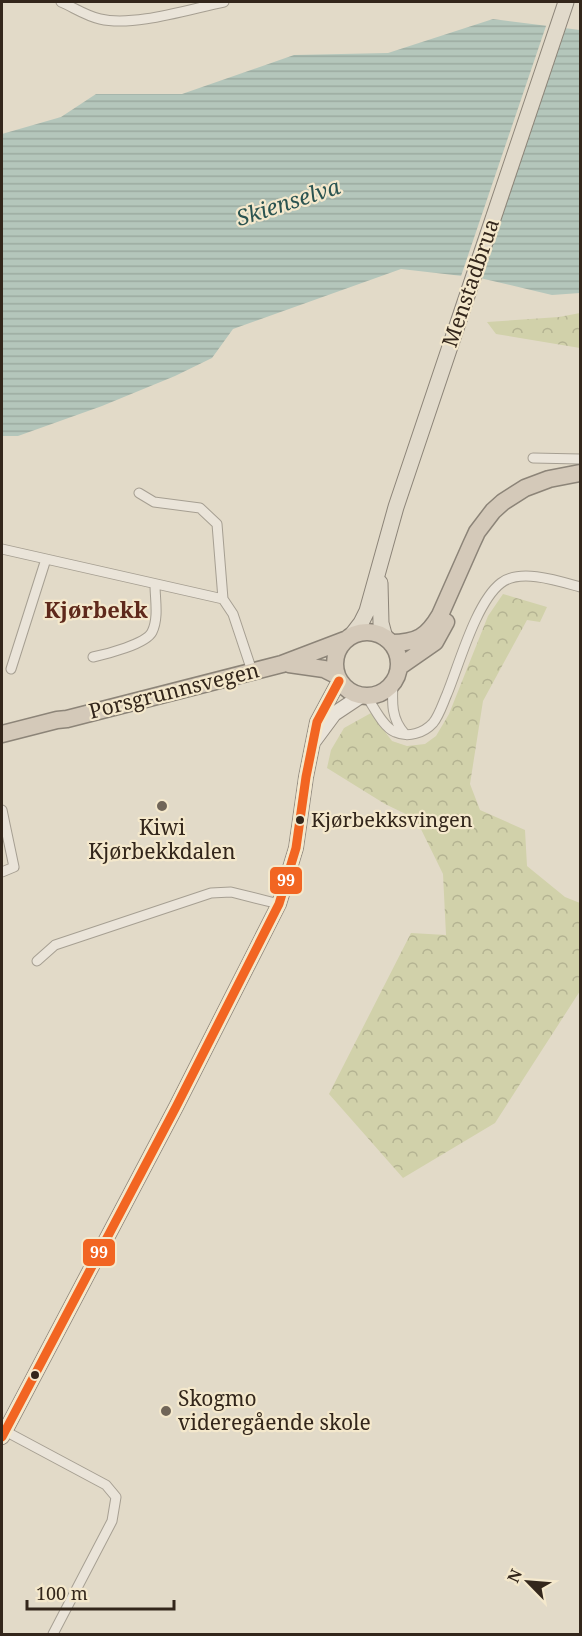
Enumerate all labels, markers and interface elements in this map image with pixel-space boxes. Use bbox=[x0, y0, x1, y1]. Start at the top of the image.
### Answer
water label: Skienselva bbox=[232, 170, 344, 232]
street label: Menstadbrua bbox=[435, 215, 505, 351]
district label: Kjørbekk bbox=[44, 594, 148, 624]
street label: Porsgrunnsvegen bbox=[86, 655, 262, 725]
marker: Kiwi Kjørbekkdalen bbox=[155, 799, 169, 813]
place label: Kjørbekksvingen bbox=[311, 806, 473, 833]
place label: Kiwi Kjørbekkdalen bbox=[88, 813, 236, 865]
marker: Kjørbekksvingen bbox=[294, 814, 306, 826]
line badge: 99 bbox=[269, 866, 303, 895]
text: 99 bbox=[277, 869, 295, 891]
line badge: 99 bbox=[82, 1238, 116, 1267]
text: 99 bbox=[90, 1241, 108, 1263]
unlabelled marker bbox=[29, 1369, 41, 1381]
place label: Skogmo videregående skole bbox=[178, 1384, 371, 1436]
marker: Skogmo videregående skole bbox=[159, 1404, 173, 1418]
north arrow bbox=[498, 1552, 558, 1612]
text: N bbox=[502, 1565, 527, 1586]
scale bar bbox=[27, 1573, 174, 1611]
text: 100 m bbox=[36, 1581, 88, 1605]

